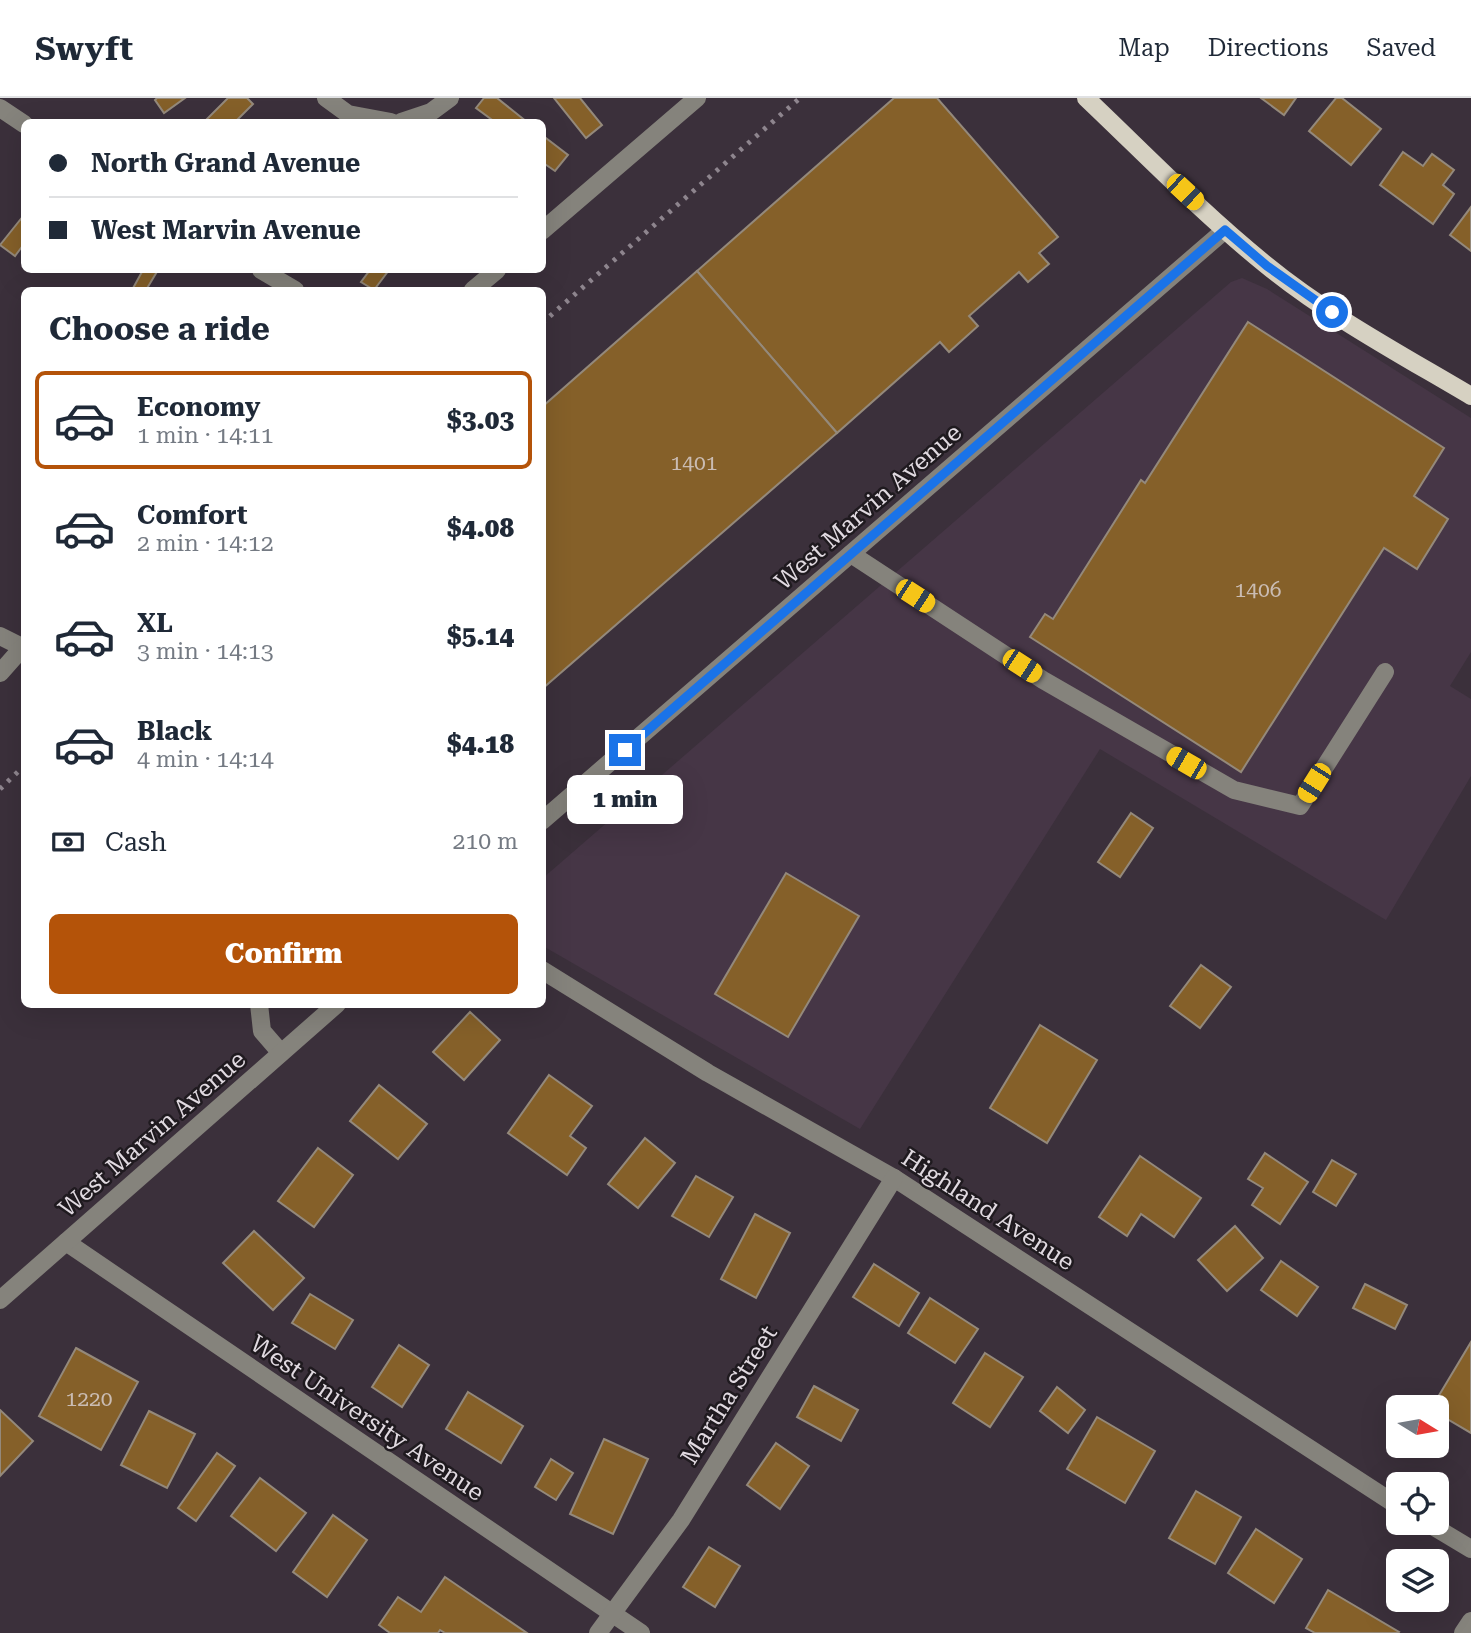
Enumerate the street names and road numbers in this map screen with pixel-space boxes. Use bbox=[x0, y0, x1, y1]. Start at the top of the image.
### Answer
street label: West Marvin Avenue bbox=[769, 418, 967, 596]
street label: West Marvin Avenue bbox=[53, 1045, 251, 1223]
street label: Highland Avenue bbox=[897, 1144, 1079, 1276]
street label: Martha Street bbox=[675, 1320, 783, 1470]
street label: West University Avenue bbox=[245, 1329, 489, 1507]

